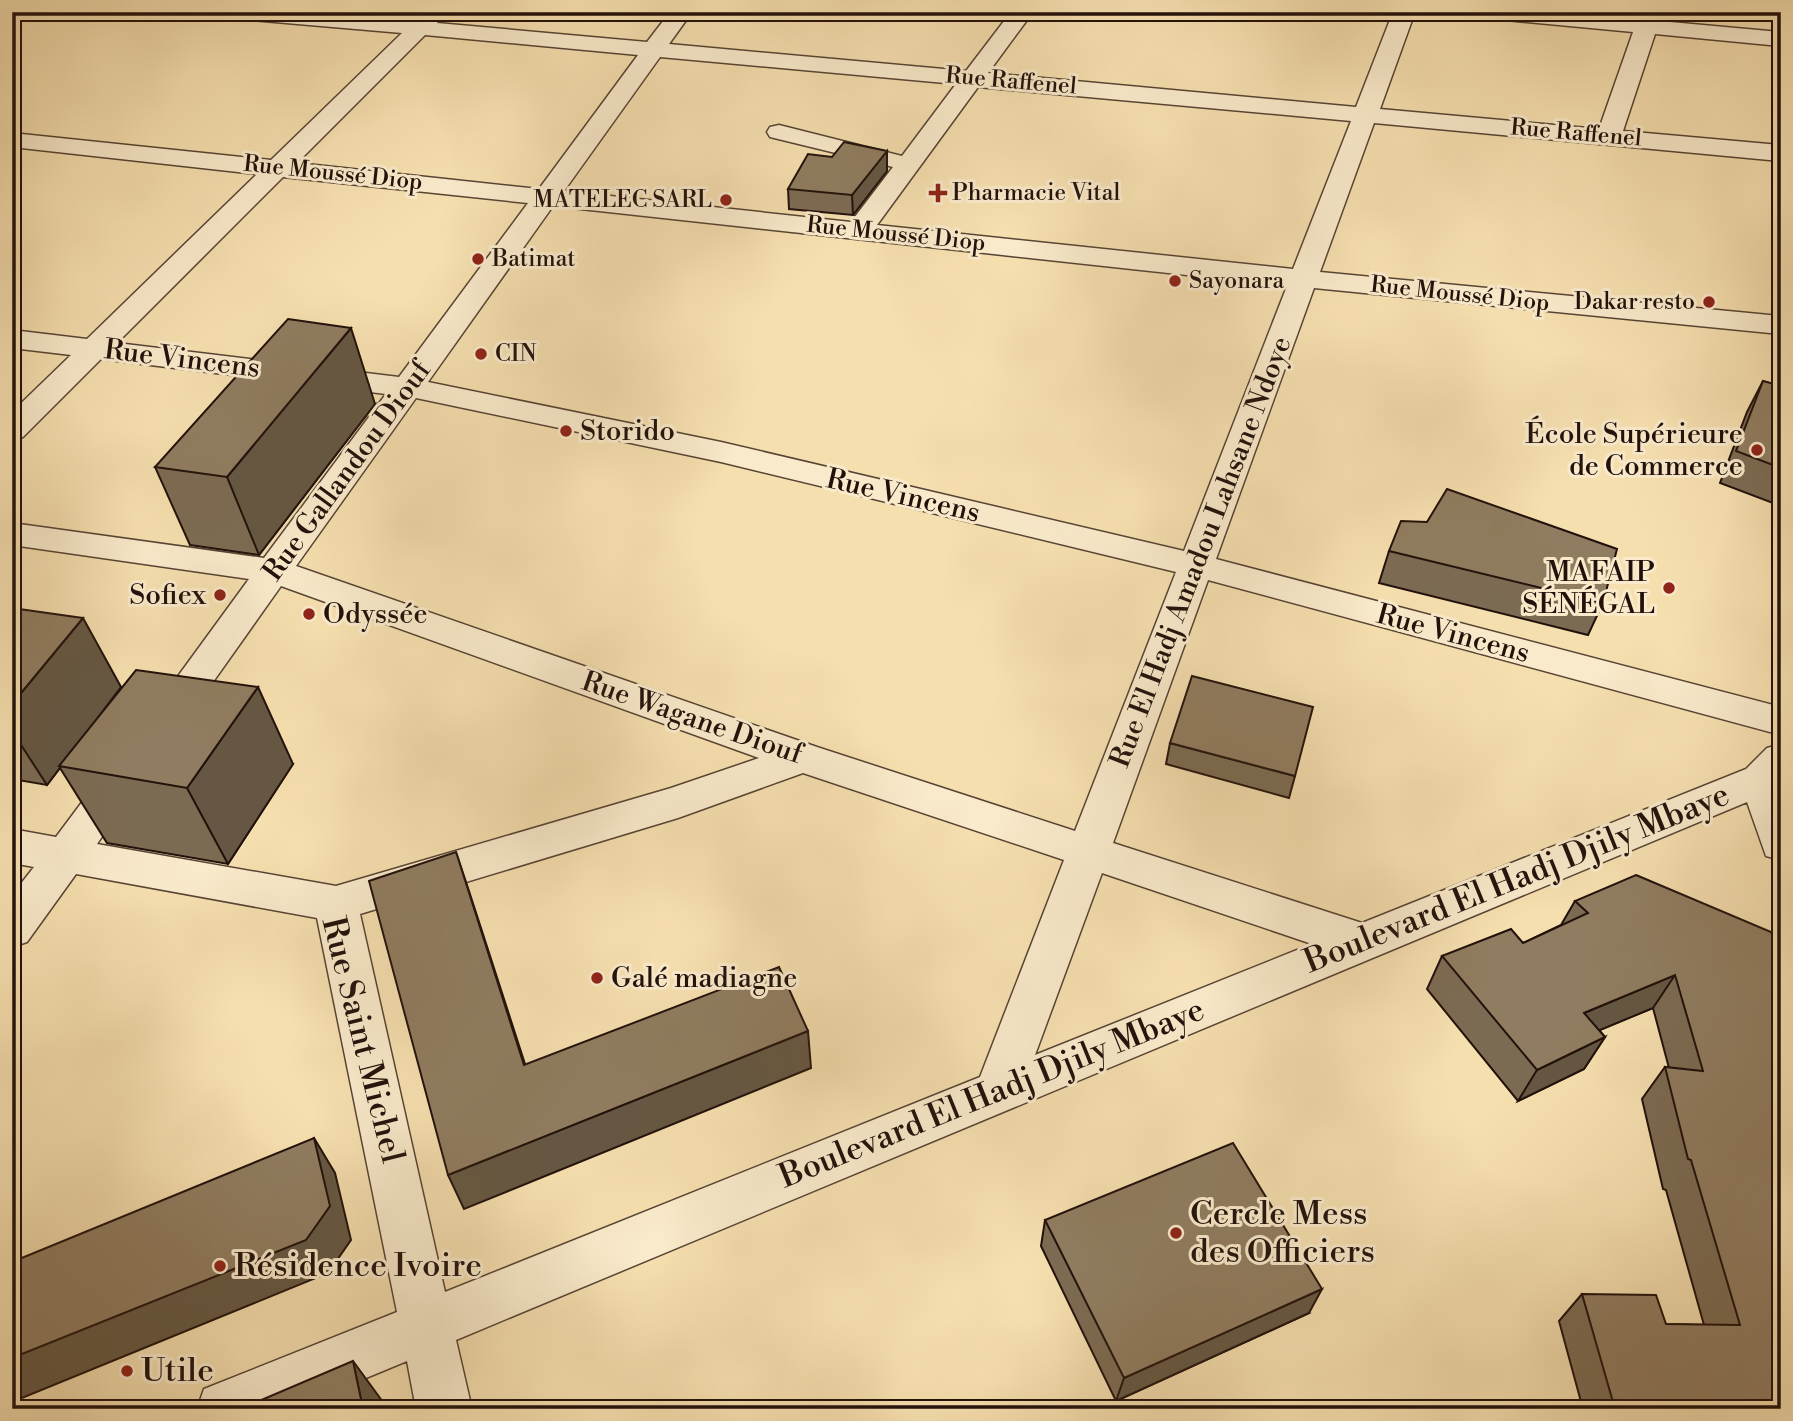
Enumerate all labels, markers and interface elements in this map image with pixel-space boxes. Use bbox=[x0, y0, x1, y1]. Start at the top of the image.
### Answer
street label: Rue Raffenel bbox=[944, 61, 1078, 101]
street label: Rue Raffenel bbox=[1509, 113, 1643, 153]
street label: Rue Moussé Diop bbox=[242, 150, 424, 196]
place label: Pharmacie Vital bbox=[952, 179, 1120, 207]
marker: Pharmacie Vital bbox=[930, 185, 946, 201]
place label: MATELEC SARL bbox=[533, 186, 712, 214]
marker: MATELEC SARL bbox=[718, 192, 734, 208]
street label: Rue Moussé Diop bbox=[805, 211, 987, 257]
place label: Batimat bbox=[491, 245, 575, 273]
marker: Batimat bbox=[470, 251, 486, 267]
place label: Sayonara bbox=[1189, 267, 1284, 295]
street label: Rue Moussé Diop bbox=[1369, 271, 1551, 317]
marker: Sayonara bbox=[1167, 273, 1183, 289]
place label: Dakar resto bbox=[1574, 288, 1695, 316]
marker: Dakar resto bbox=[1701, 294, 1717, 310]
street label: Rue Vincens bbox=[102, 332, 262, 386]
street label: Rue El Hadj Amadou Lahsane Ndoye bbox=[1102, 332, 1300, 772]
place label: CIN bbox=[495, 340, 537, 368]
marker: CIN bbox=[473, 346, 489, 362]
street label: Rue Gallandou Diouf bbox=[255, 353, 440, 588]
place label: Storido bbox=[580, 414, 675, 449]
place label: École Supérieure de Commerce bbox=[1525, 415, 1743, 484]
marker: Storido bbox=[558, 423, 574, 439]
marker: École Supérieure de Commerce bbox=[1749, 442, 1765, 458]
street label: Rue Vincens bbox=[823, 461, 983, 531]
place label: MAFAIP SÉNÉGAL bbox=[1522, 555, 1655, 622]
place label: Sofiex bbox=[129, 578, 207, 613]
marker: MAFAIP SÉNÉGAL bbox=[1661, 580, 1677, 596]
marker: Sofiex bbox=[212, 587, 228, 603]
place label: Odyssée bbox=[323, 597, 428, 632]
street label: Rue Vincens bbox=[1373, 597, 1533, 671]
marker: Odyssée bbox=[301, 606, 317, 622]
street label: Rue Wagane Diouf bbox=[577, 664, 809, 773]
street label: Boulevard El Hadj Djily Mbaye bbox=[1297, 775, 1736, 984]
street label: Rue Saint Michel bbox=[312, 913, 412, 1168]
place label: Galé madiagne bbox=[611, 961, 797, 996]
marker: Galé madiagne bbox=[589, 970, 605, 986]
street label: Boulevard El Hadj Djily Mbaye bbox=[772, 990, 1211, 1199]
place label: Cercle Mess des Officiers bbox=[1190, 1194, 1375, 1273]
marker: Cercle Mess des Officiers bbox=[1168, 1225, 1184, 1241]
place label: Résidence Ivoire bbox=[234, 1246, 482, 1287]
marker: Résidence Ivoire bbox=[212, 1258, 228, 1274]
place label: Utile bbox=[141, 1351, 214, 1392]
marker: Utile bbox=[119, 1363, 135, 1379]

